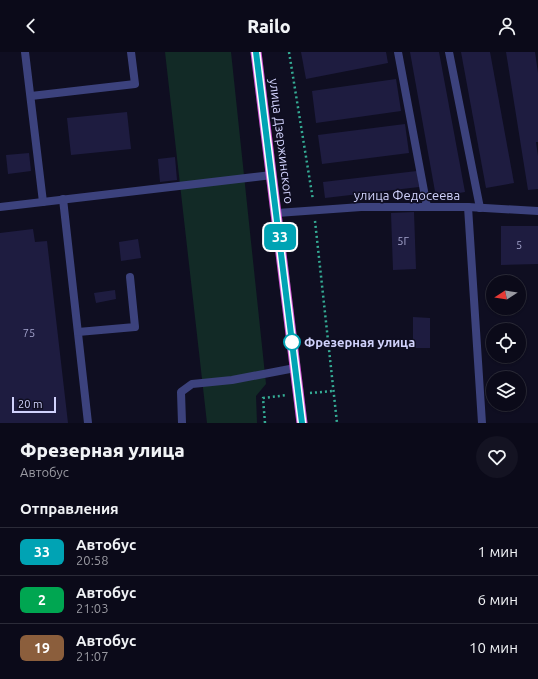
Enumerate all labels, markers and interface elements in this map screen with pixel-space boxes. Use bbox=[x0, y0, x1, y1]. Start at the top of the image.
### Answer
icon: back bbox=[20, 15, 42, 37]
icon: person bbox=[496, 15, 518, 37]
text: Railo bbox=[247, 16, 291, 36]
street label: улица Дзержинского bbox=[267, 77, 297, 205]
street label: улица Федосеева bbox=[354, 188, 460, 202]
line badge: 33 bbox=[262, 224, 298, 250]
text: 33 bbox=[272, 229, 288, 245]
house number: 5Г bbox=[397, 235, 409, 247]
house number: 5 bbox=[516, 239, 522, 251]
north arrow bbox=[486, 275, 526, 315]
map controls bbox=[486, 275, 526, 411]
button: locate bbox=[486, 323, 526, 363]
house number: 75 bbox=[23, 327, 35, 339]
marker: Фрезерная улица bbox=[283, 333, 301, 351]
place label: Фрезерная улица bbox=[304, 335, 415, 349]
button: layers bbox=[486, 371, 526, 411]
scale bar bbox=[12, 395, 56, 414]
text: 20 m bbox=[18, 398, 42, 410]
button: heart bbox=[476, 436, 518, 478]
text: Фрезерная улица bbox=[20, 439, 185, 461]
text: Автобус bbox=[20, 465, 69, 479]
text: Отправления bbox=[20, 500, 119, 517]
text: Автобус bbox=[76, 536, 136, 553]
text: 1 мин bbox=[478, 543, 518, 560]
text: 33 bbox=[34, 544, 50, 560]
text: 20:58 bbox=[76, 553, 109, 567]
text: Автобус bbox=[76, 584, 136, 601]
text: 6 мин bbox=[478, 591, 518, 608]
text: 2 bbox=[38, 592, 46, 608]
text: 21:03 bbox=[76, 601, 109, 615]
text: Автобус bbox=[76, 632, 136, 649]
text: 10 мин bbox=[469, 639, 518, 656]
text: 19 bbox=[34, 640, 50, 656]
text: 21:07 bbox=[76, 649, 109, 663]

